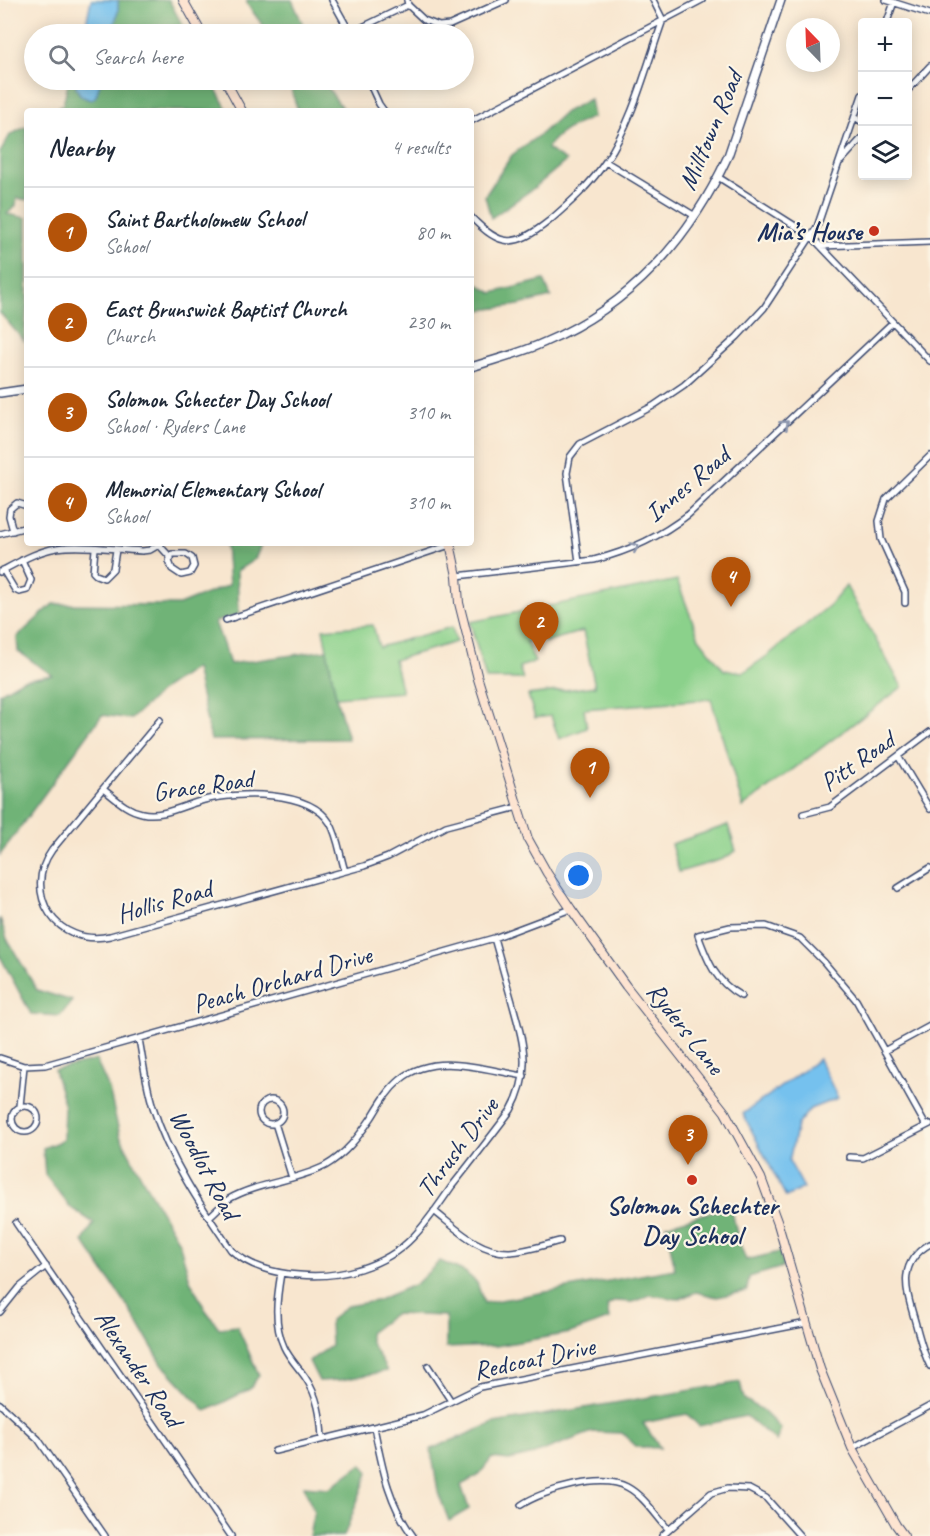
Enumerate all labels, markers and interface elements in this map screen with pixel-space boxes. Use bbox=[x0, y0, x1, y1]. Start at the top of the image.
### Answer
north arrow bbox=[786, 18, 840, 72]
map controls bbox=[858, 18, 912, 180]
button: + bbox=[858, 18, 912, 72]
search box bbox=[24, 24, 474, 90]
icon: search bbox=[45, 41, 78, 74]
text: Search here bbox=[93, 43, 183, 71]
street label: Milltown Road bbox=[671, 62, 752, 195]
button: − bbox=[858, 72, 912, 126]
button: layers bbox=[858, 126, 912, 180]
text: Nearby bbox=[48, 131, 113, 164]
text: 4 results bbox=[391, 135, 450, 160]
text: Saint Bartholomew School bbox=[105, 206, 305, 234]
place label: Mia’s House bbox=[757, 215, 864, 248]
text: 1 bbox=[63, 220, 72, 245]
text: 80 m bbox=[416, 220, 450, 245]
marker: Mia’s House bbox=[867, 224, 881, 238]
text: School bbox=[105, 234, 148, 259]
text: East Brunswick Baptist Church bbox=[105, 296, 347, 324]
text: 2 bbox=[63, 310, 72, 335]
text: 230 m bbox=[407, 310, 450, 335]
text: Church bbox=[105, 324, 155, 349]
text: Solomon Schecter Day School bbox=[105, 386, 329, 414]
text: 3 bbox=[63, 400, 72, 425]
text: 310 m bbox=[407, 400, 450, 425]
text: School · Ryders Lane bbox=[105, 414, 244, 439]
one-way arrow bbox=[778, 420, 789, 431]
street label: Innes Road bbox=[638, 437, 739, 529]
text: Memorial Elementary School bbox=[105, 476, 320, 504]
text: 4 bbox=[63, 490, 72, 515]
text: 310 m bbox=[407, 490, 450, 515]
text: School bbox=[105, 504, 148, 529]
one-way arrow bbox=[629, 542, 640, 554]
pin: 4 bbox=[712, 558, 750, 607]
pin: 2 bbox=[520, 602, 558, 652]
street label: Pitt Road bbox=[814, 722, 904, 799]
pin: 1 bbox=[570, 748, 610, 798]
street label: Grace Road bbox=[151, 762, 259, 809]
your location bbox=[564, 861, 593, 890]
street label: Hollis Road bbox=[113, 871, 219, 931]
street label: Peach Orchard Drive bbox=[189, 938, 377, 1021]
street label: Ryders Lane bbox=[639, 976, 733, 1082]
street label: Thrush Drive bbox=[409, 1089, 507, 1204]
street label: Woodlot Road bbox=[162, 1104, 249, 1228]
pin: 3 bbox=[668, 1116, 708, 1165]
marker: Solomon Schechter Day School bbox=[685, 1173, 699, 1187]
place label: Solomon Schechter Day School bbox=[606, 1189, 780, 1252]
street label: Alexander Road bbox=[87, 1303, 192, 1437]
street label: Redcoat Drive bbox=[471, 1329, 599, 1387]

